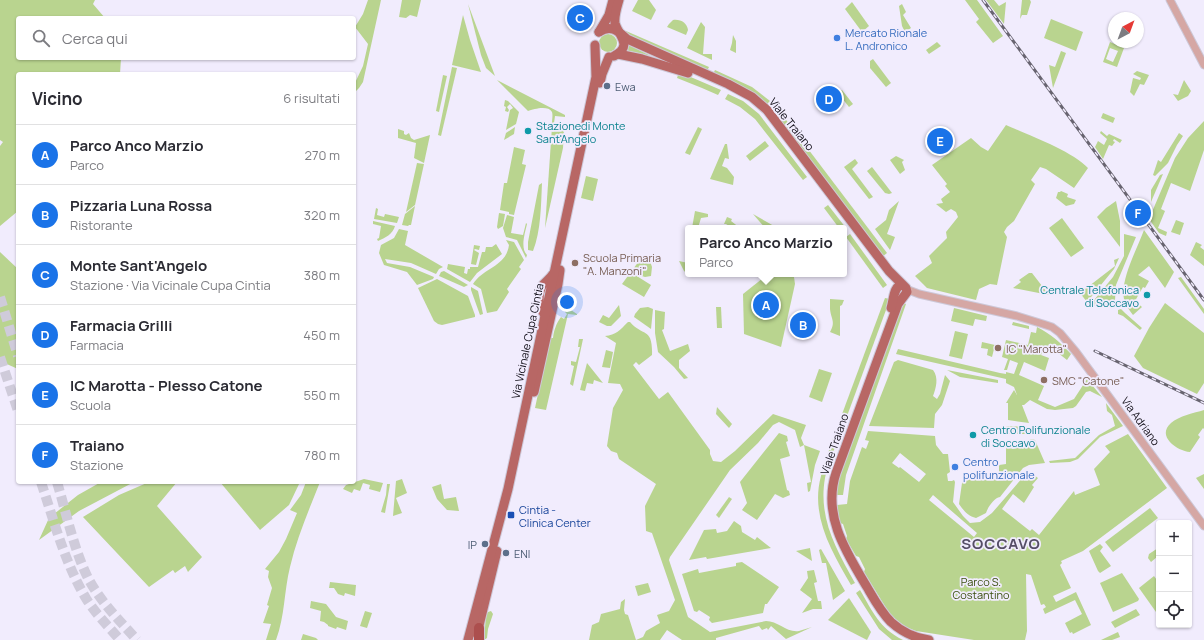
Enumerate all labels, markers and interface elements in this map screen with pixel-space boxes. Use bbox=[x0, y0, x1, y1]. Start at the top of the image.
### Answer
pin: C bbox=[567, 3, 593, 33]
north arrow bbox=[1108, 12, 1144, 48]
search box bbox=[16, 16, 356, 60]
place label: Mercato Rionale L. Andronico bbox=[845, 25, 928, 53]
icon: search bbox=[30, 27, 52, 49]
text: Cerca qui bbox=[62, 28, 128, 49]
marker: Mercato Rionale L. Andronico bbox=[832, 33, 842, 43]
place label: Ewa bbox=[615, 79, 636, 94]
marker: Ewa bbox=[602, 81, 612, 91]
pin: D bbox=[816, 84, 842, 114]
text: Vicino bbox=[32, 87, 83, 110]
text: 6 risultati bbox=[283, 89, 340, 107]
street label: Viale Traiano bbox=[766, 94, 818, 154]
place label: Stazionedi Monte Sant'Angelo bbox=[536, 118, 626, 146]
marker: Stazionedi Monte Sant'Angelo bbox=[523, 126, 533, 136]
pin: E bbox=[927, 126, 953, 156]
text: Parco Anco Marzio bbox=[70, 135, 203, 156]
text: A bbox=[41, 146, 49, 164]
text: 270 m bbox=[305, 146, 340, 164]
text: Parco bbox=[70, 156, 104, 174]
text: Pizzaria Luna Rossa bbox=[70, 195, 212, 216]
pin: F bbox=[1125, 198, 1151, 228]
text: B bbox=[41, 206, 49, 224]
text: 320 m bbox=[304, 206, 340, 224]
text: Ristorante bbox=[70, 216, 133, 234]
popup bbox=[685, 225, 847, 277]
text: Parco Anco Marzio bbox=[699, 232, 833, 253]
place label: Scuola Primaria "A. Manzoni" bbox=[583, 250, 661, 278]
text: Parco bbox=[699, 253, 733, 271]
text: Monte Sant'Angelo bbox=[70, 255, 207, 276]
marker: Scuola Primaria "A. Manzoni" bbox=[570, 258, 580, 268]
text: C bbox=[40, 266, 50, 284]
text: 380 m bbox=[304, 266, 340, 284]
text: Stazione · Via Vicinale Cupa Cintia bbox=[70, 276, 271, 294]
street label: Via Vicinale Cupa Cintia bbox=[507, 282, 547, 400]
place label: Centrale Telefonica di Soccavo bbox=[1040, 282, 1139, 310]
pin: A bbox=[753, 290, 779, 320]
marker: Centrale Telefonica di Soccavo bbox=[1142, 290, 1152, 300]
your location bbox=[557, 292, 577, 312]
pin: B bbox=[790, 310, 816, 340]
text: Farmacia Grilli bbox=[70, 315, 172, 336]
text: D bbox=[40, 326, 50, 344]
text: 450 m bbox=[303, 326, 340, 344]
text: Farmacia bbox=[70, 336, 124, 354]
place label: IC "Marotta" bbox=[1006, 341, 1067, 356]
marker: IC "Marotta" bbox=[993, 343, 1003, 353]
place label: SMC "Catone" bbox=[1052, 373, 1124, 388]
text: IC Marotta - Plesso Catone bbox=[70, 375, 263, 396]
marker: SMC "Catone" bbox=[1039, 375, 1049, 385]
text: E bbox=[41, 386, 49, 404]
text: 550 m bbox=[303, 386, 340, 404]
street label: Via Adriano bbox=[1118, 394, 1164, 449]
text: Scuola bbox=[70, 396, 111, 414]
street label: Viale Traiano bbox=[817, 411, 852, 477]
place label: Centro Polifunzionale di Soccavo bbox=[981, 422, 1091, 450]
marker: Centro Polifunzionale di Soccavo bbox=[968, 430, 978, 440]
text: Traiano bbox=[70, 435, 124, 456]
text: F bbox=[42, 446, 48, 464]
text: 780 m bbox=[304, 446, 340, 464]
place label: Centro polifunzionale bbox=[963, 454, 1035, 482]
text: Stazione bbox=[70, 456, 123, 474]
marker: Centro polifunzionale bbox=[950, 462, 960, 472]
place label: Cintia - Clinica Center bbox=[519, 502, 591, 530]
marker: Cintia - Clinica Center bbox=[506, 510, 516, 520]
map controls bbox=[1156, 520, 1192, 628]
button: + bbox=[1156, 520, 1192, 556]
district label: SOCCAVO bbox=[961, 533, 1041, 554]
place label: IP bbox=[468, 537, 477, 552]
marker: IP bbox=[480, 539, 490, 549]
place label: ENI bbox=[514, 546, 530, 561]
marker: ENI bbox=[501, 548, 511, 558]
button: − bbox=[1156, 556, 1192, 592]
park label: Parco S. Costantino bbox=[952, 574, 1010, 602]
button: locate bbox=[1156, 592, 1192, 628]

